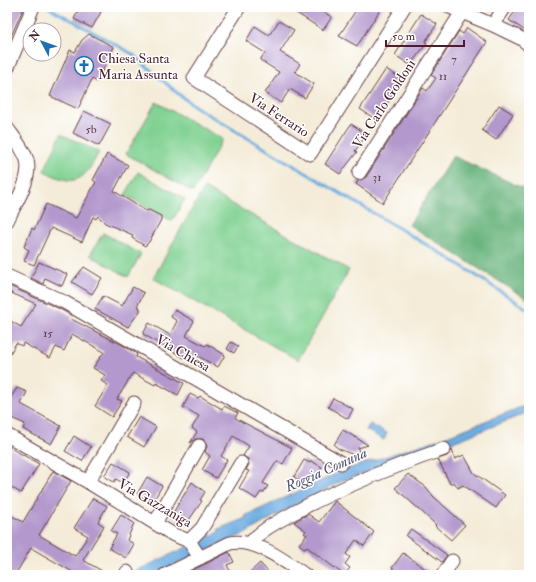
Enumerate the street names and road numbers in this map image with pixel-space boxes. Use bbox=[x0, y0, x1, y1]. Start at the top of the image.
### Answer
street label: Via Carlo Goldoni bbox=[349, 56, 419, 152]
street label: Via Ferrario bbox=[246, 89, 313, 141]
street label: Via Chiesa bbox=[153, 331, 213, 375]
street label: Via Gazzaniga bbox=[115, 475, 195, 531]

